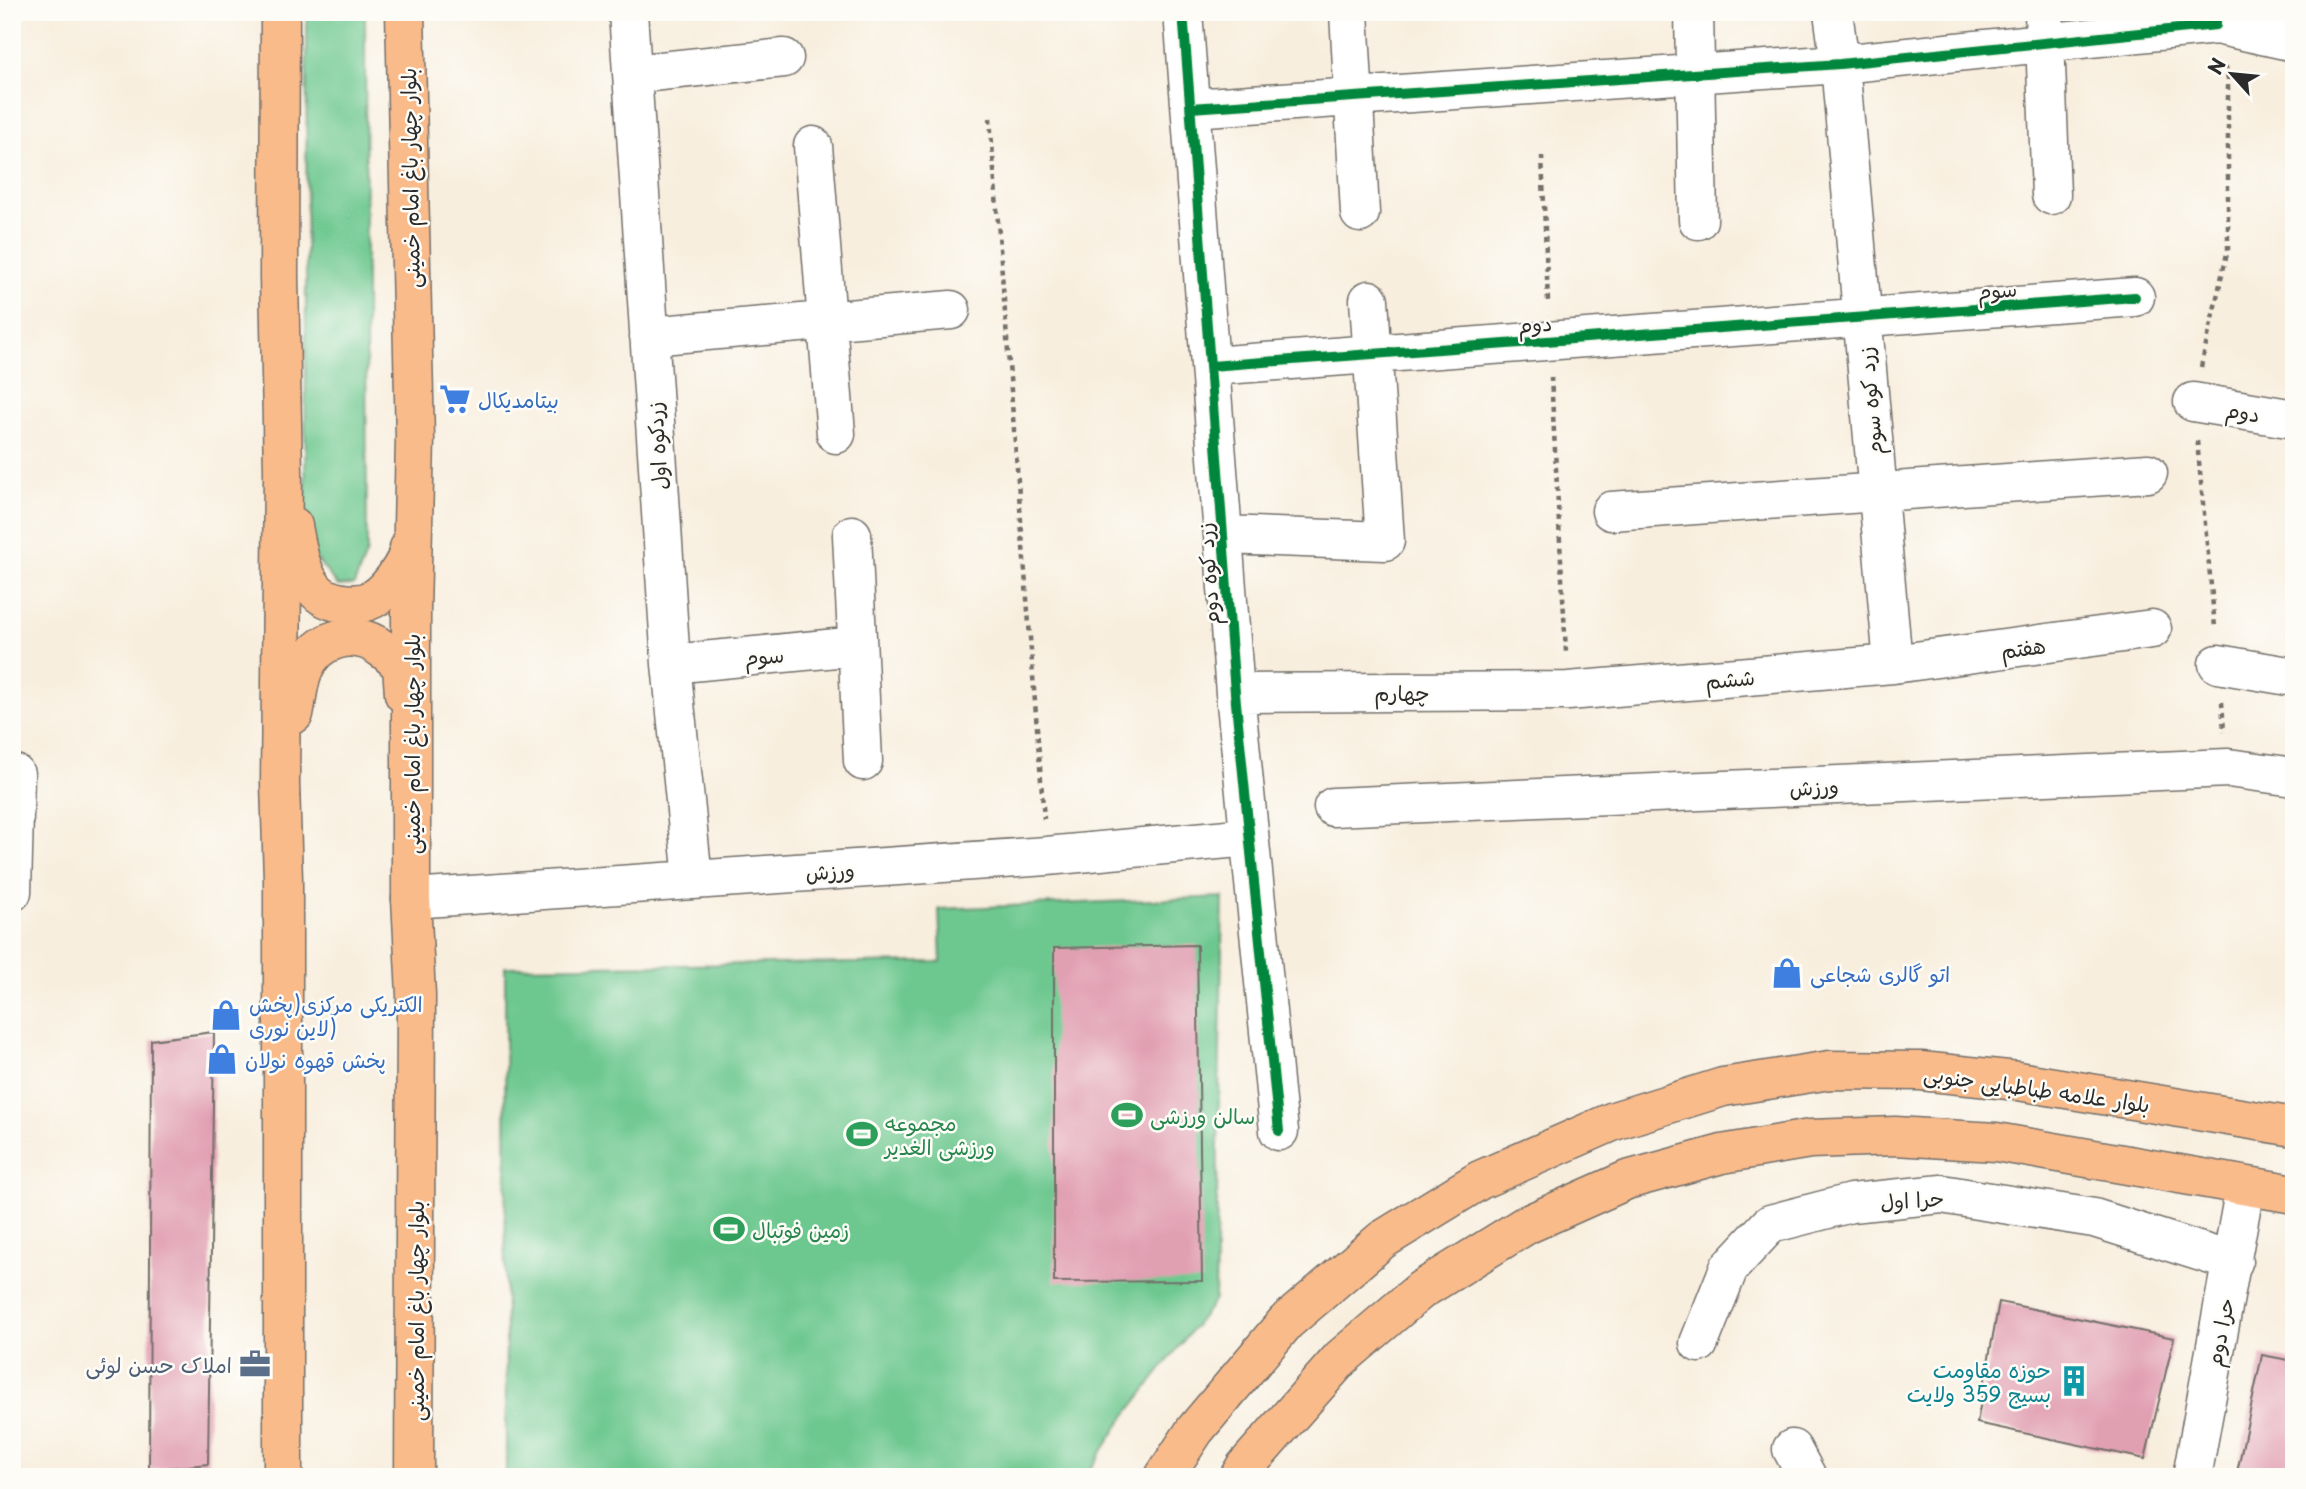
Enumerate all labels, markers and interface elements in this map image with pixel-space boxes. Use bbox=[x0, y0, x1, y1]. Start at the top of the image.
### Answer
north arrow bbox=[2198, 38, 2268, 108]
text: N bbox=[2200, 53, 2232, 79]
street label: بلوار چهار باغ امام خمینی bbox=[391, 67, 429, 289]
street label: سوم bbox=[1976, 271, 2018, 309]
street label: دوم bbox=[1517, 306, 1553, 342]
street label: زرد کوه سوم bbox=[1848, 345, 1892, 457]
supermarket icon: بیتامدیکال bbox=[438, 382, 472, 416]
place label: بیتامدیکال bbox=[478, 383, 559, 415]
street label: دوم bbox=[2223, 393, 2262, 431]
street label: زردکوه اول bbox=[637, 401, 675, 491]
street label: زرد کوه دوم bbox=[1187, 521, 1229, 627]
street label: هفتم bbox=[1999, 628, 2048, 668]
street label: بلوار چهار باغ امام خمینی bbox=[395, 634, 429, 854]
street label: سوم bbox=[743, 637, 785, 675]
street label: ششم bbox=[1704, 660, 1756, 698]
street label: چهارم bbox=[1374, 676, 1430, 710]
street label: ورزش bbox=[1789, 769, 1839, 803]
street label: ورزش bbox=[804, 852, 856, 888]
shop icon: اتو گالری شجاعی bbox=[1770, 956, 1804, 990]
place label: اتو گالری شجاعی bbox=[1810, 957, 1950, 989]
place label: الکتریکی مرکزی(پخش لاین نوری) bbox=[249, 987, 423, 1043]
shop icon: الکتریکی مرکزی(پخش لاین نوری) bbox=[209, 998, 243, 1032]
shop icon: پخش قهوه نولان bbox=[205, 1042, 239, 1076]
place label: پخش قهوه نولان bbox=[245, 1043, 386, 1075]
street label: بلوار علامه طباطبایی جنوبی bbox=[1922, 1056, 2152, 1120]
sports icon: سالن ورزشی bbox=[1110, 1098, 1144, 1132]
place label: سالن ورزشی bbox=[1150, 1099, 1255, 1131]
place label: مجموعه ورزشی الغدیر bbox=[883, 1106, 995, 1162]
sports icon: مجموعه ورزشی الغدیر bbox=[845, 1117, 879, 1151]
street label: حرا اول bbox=[1879, 1181, 1945, 1217]
street label: بلوار چهار باغ امام خمینی bbox=[399, 1201, 433, 1421]
sports icon: زمین فوتبال bbox=[712, 1212, 746, 1246]
place label: زمین فوتبال bbox=[752, 1213, 849, 1245]
street label: حرا دوم bbox=[2197, 1295, 2243, 1369]
office icon: املاک حسن لوئی bbox=[238, 1347, 272, 1381]
place label: املاک حسن لوئی bbox=[86, 1348, 232, 1380]
place label: حوزه مقاومت بسیج 359 ولایت bbox=[1907, 1353, 2051, 1409]
building icon: حوزه مقاومت بسیج 359 ولایت bbox=[2057, 1364, 2091, 1398]

